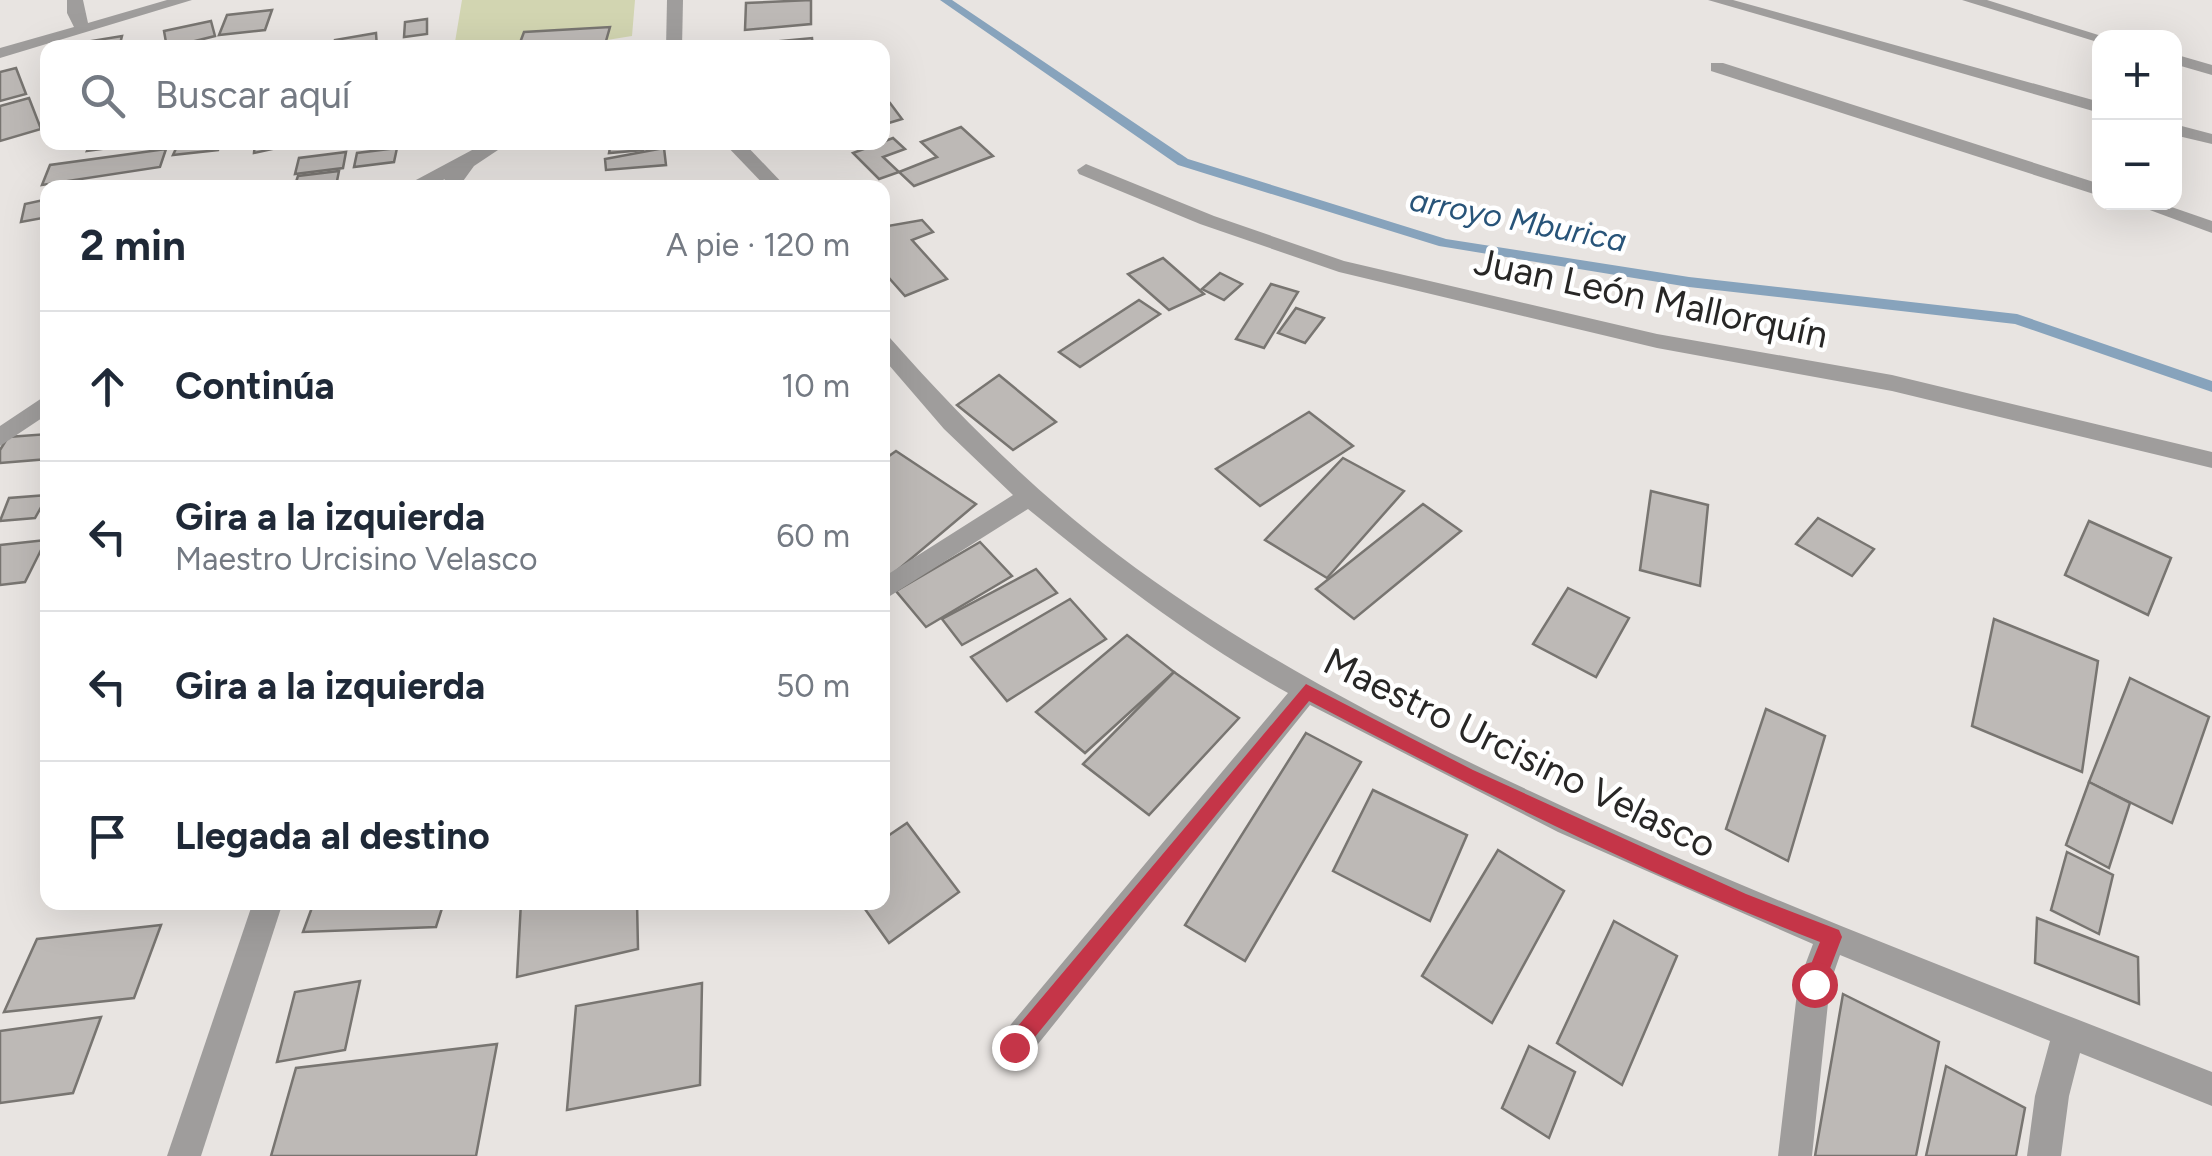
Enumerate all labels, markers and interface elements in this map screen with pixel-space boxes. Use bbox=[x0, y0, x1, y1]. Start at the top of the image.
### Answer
map controls bbox=[2092, 30, 2182, 210]
button: + bbox=[2092, 30, 2182, 120]
search box bbox=[40, 40, 890, 150]
icon: search bbox=[75, 68, 130, 123]
text: Buscar aquí bbox=[155, 72, 351, 118]
button: − bbox=[2092, 120, 2182, 210]
water label: arroyo Mburica bbox=[1406, 180, 1630, 260]
text: 2 min bbox=[80, 220, 186, 271]
text: A pie · 120 m bbox=[666, 226, 850, 264]
street label: Juan León Mallorquín bbox=[1470, 238, 1832, 358]
icon: ahead bbox=[80, 359, 135, 414]
text: Continúa bbox=[175, 363, 335, 409]
text: 10 m bbox=[781, 367, 850, 405]
text: Gira a la izquierda bbox=[175, 494, 485, 540]
icon: left bbox=[80, 509, 135, 564]
text: 60 m bbox=[776, 517, 850, 555]
text: Maestro Urcisino Velasco bbox=[175, 540, 538, 578]
street label: Maestro Urcisino Velasco bbox=[1316, 638, 1724, 868]
icon: left bbox=[80, 659, 135, 714]
text: Gira a la izquierda bbox=[175, 663, 485, 709]
text: 50 m bbox=[776, 667, 850, 705]
icon: arrive bbox=[80, 809, 135, 864]
text: Llegada al destino bbox=[175, 813, 490, 859]
route start bbox=[1792, 962, 1838, 1008]
route end bbox=[992, 1025, 1038, 1071]

